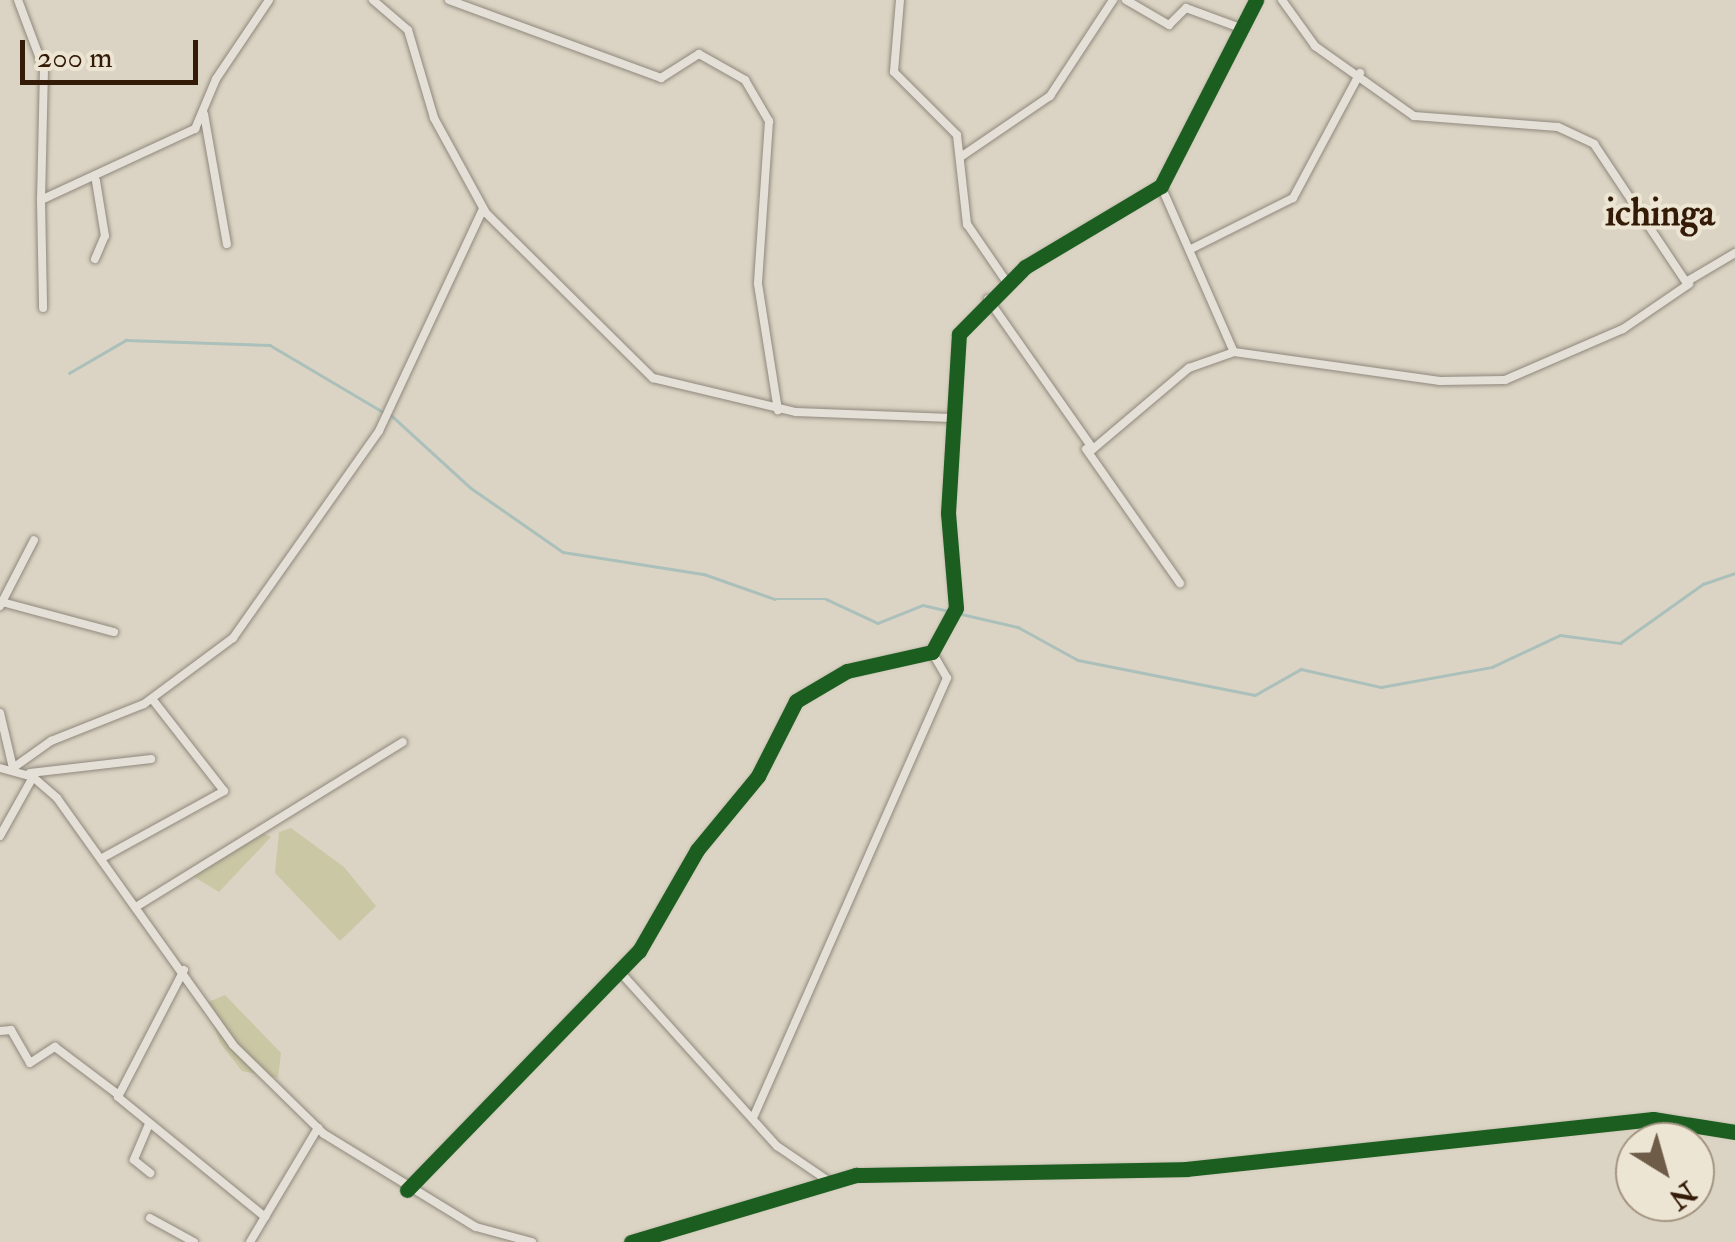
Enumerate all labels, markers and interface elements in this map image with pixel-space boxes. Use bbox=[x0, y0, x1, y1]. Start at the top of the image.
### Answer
scale bar bbox=[25, 20, 202, 82]
text: 200 m bbox=[37, 39, 113, 76]
district label: ichinga bbox=[1605, 191, 1715, 237]
north arrow bbox=[1615, 1122, 1715, 1222]
text: N bbox=[1662, 1173, 1703, 1216]

